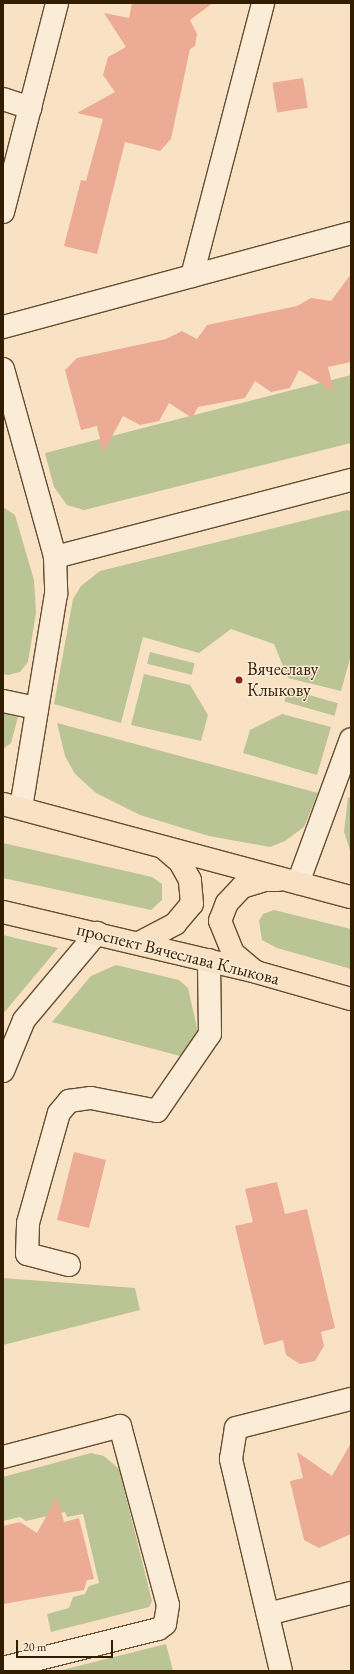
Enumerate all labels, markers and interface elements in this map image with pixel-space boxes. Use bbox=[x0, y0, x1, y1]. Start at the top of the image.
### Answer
place label: Вячеславу Клыкову bbox=[247, 659, 318, 702]
marker: Вячеславу Клыкову bbox=[234, 675, 244, 685]
street label: проспект Вячеслава Клыкова bbox=[74, 918, 282, 990]
scale bar bbox=[18, 1632, 115, 1658]
text: 20 m bbox=[23, 1639, 46, 1655]

